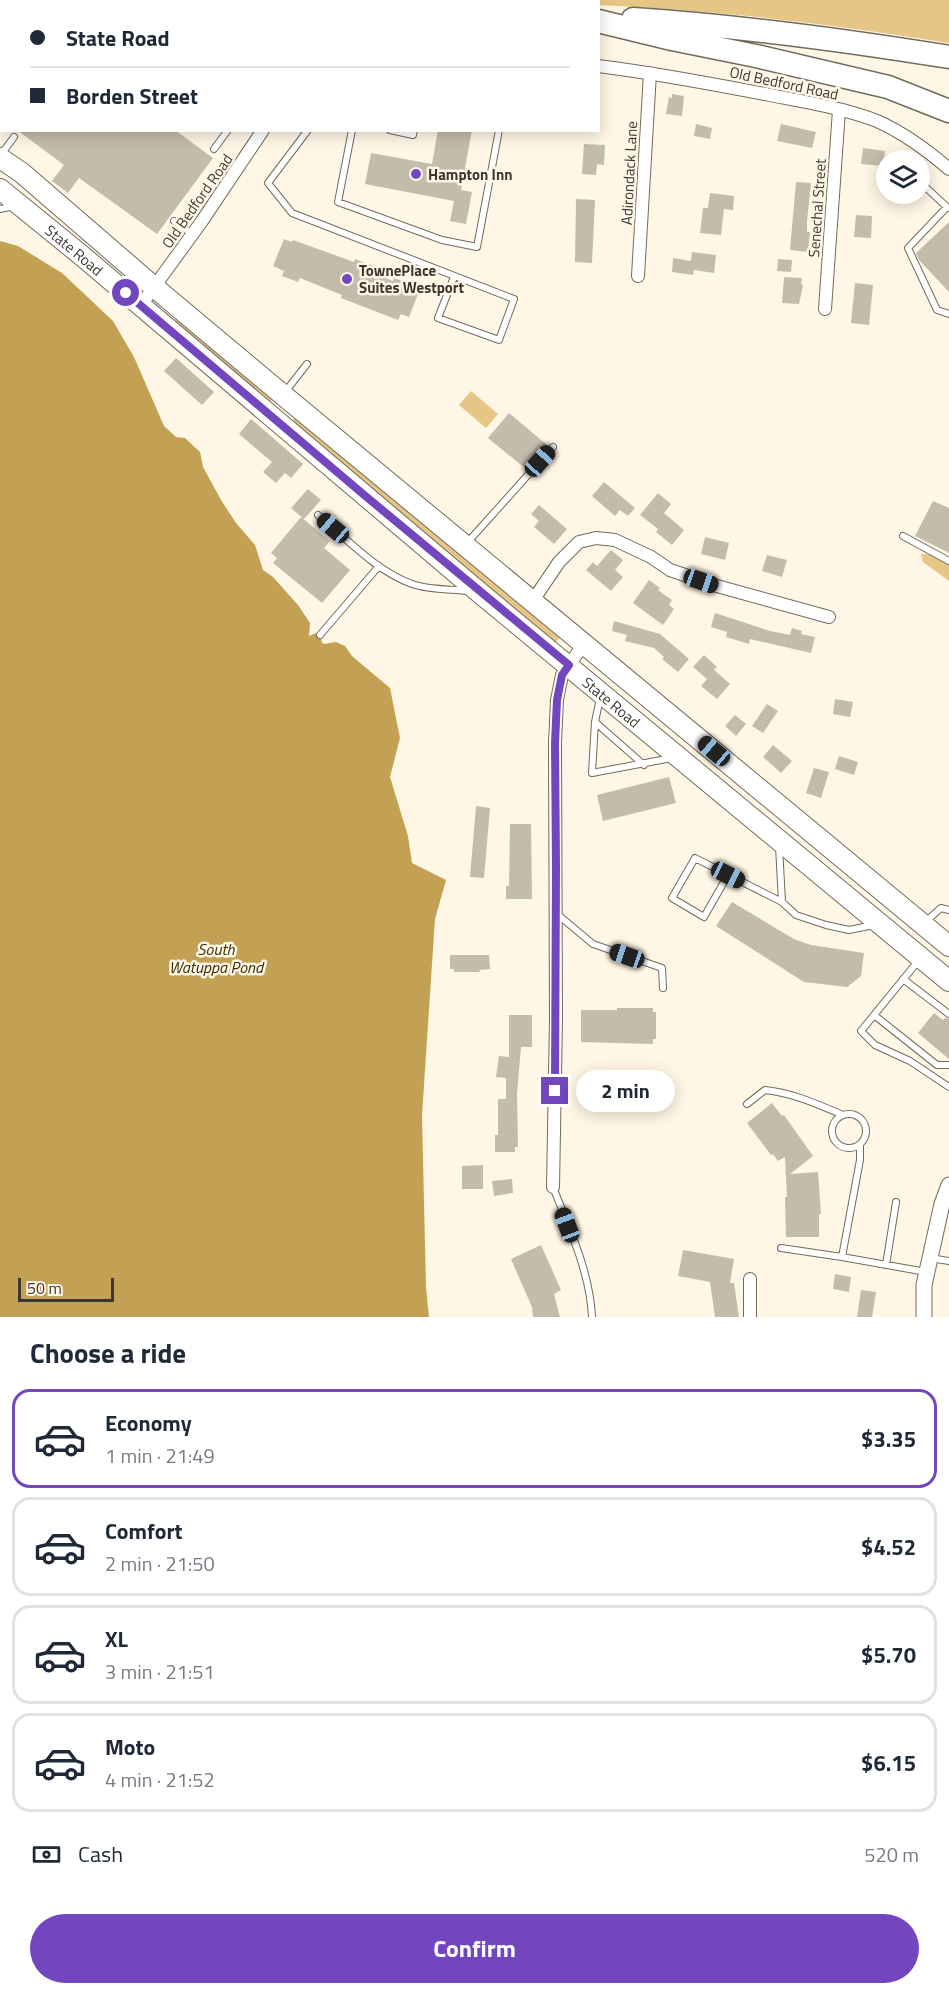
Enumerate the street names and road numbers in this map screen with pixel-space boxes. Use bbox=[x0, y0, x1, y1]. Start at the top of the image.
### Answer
street label: Old Bedford Road bbox=[727, 60, 841, 106]
street label: Adirondack Lane bbox=[615, 121, 643, 225]
street label: Old Bedford Road bbox=[156, 149, 238, 253]
street label: Senechal Street bbox=[802, 157, 832, 258]
street label: State Road bbox=[40, 219, 108, 281]
street label: State Road bbox=[577, 671, 646, 733]

